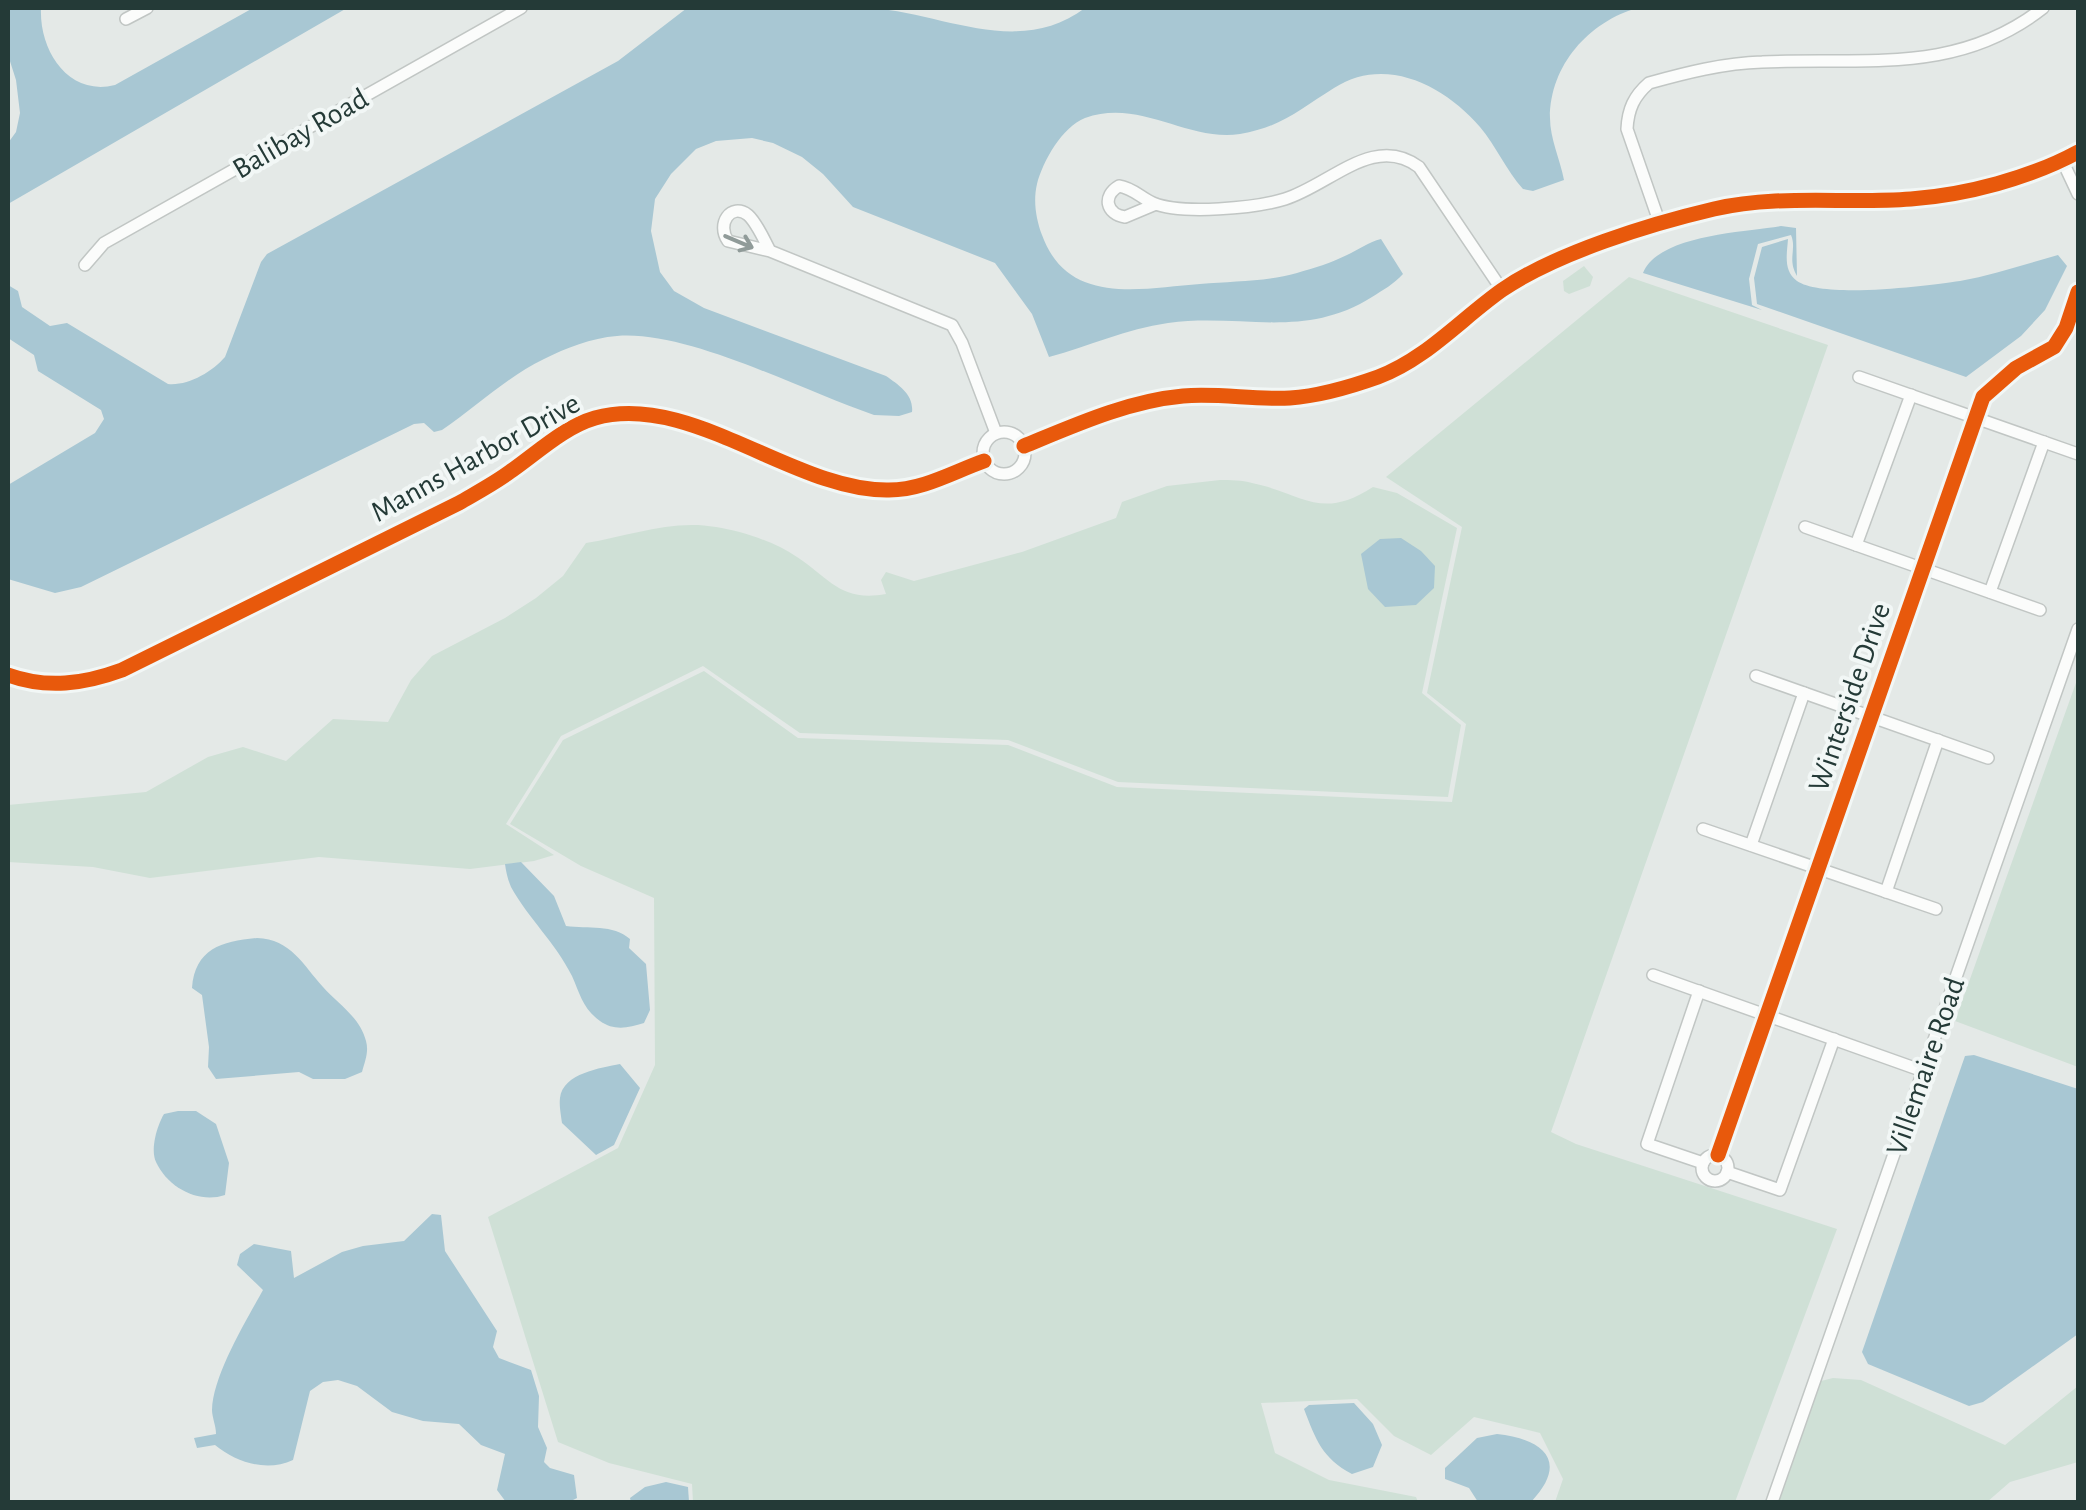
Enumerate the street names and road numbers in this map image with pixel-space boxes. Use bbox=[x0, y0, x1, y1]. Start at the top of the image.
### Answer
street label: Balibay Road bbox=[228, 83, 373, 185]
street label: Manns Harbor Drive bbox=[366, 388, 585, 528]
street label: Winterside Drive bbox=[1804, 599, 1896, 795]
street label: Villemaire Road bbox=[1881, 973, 1970, 1159]

